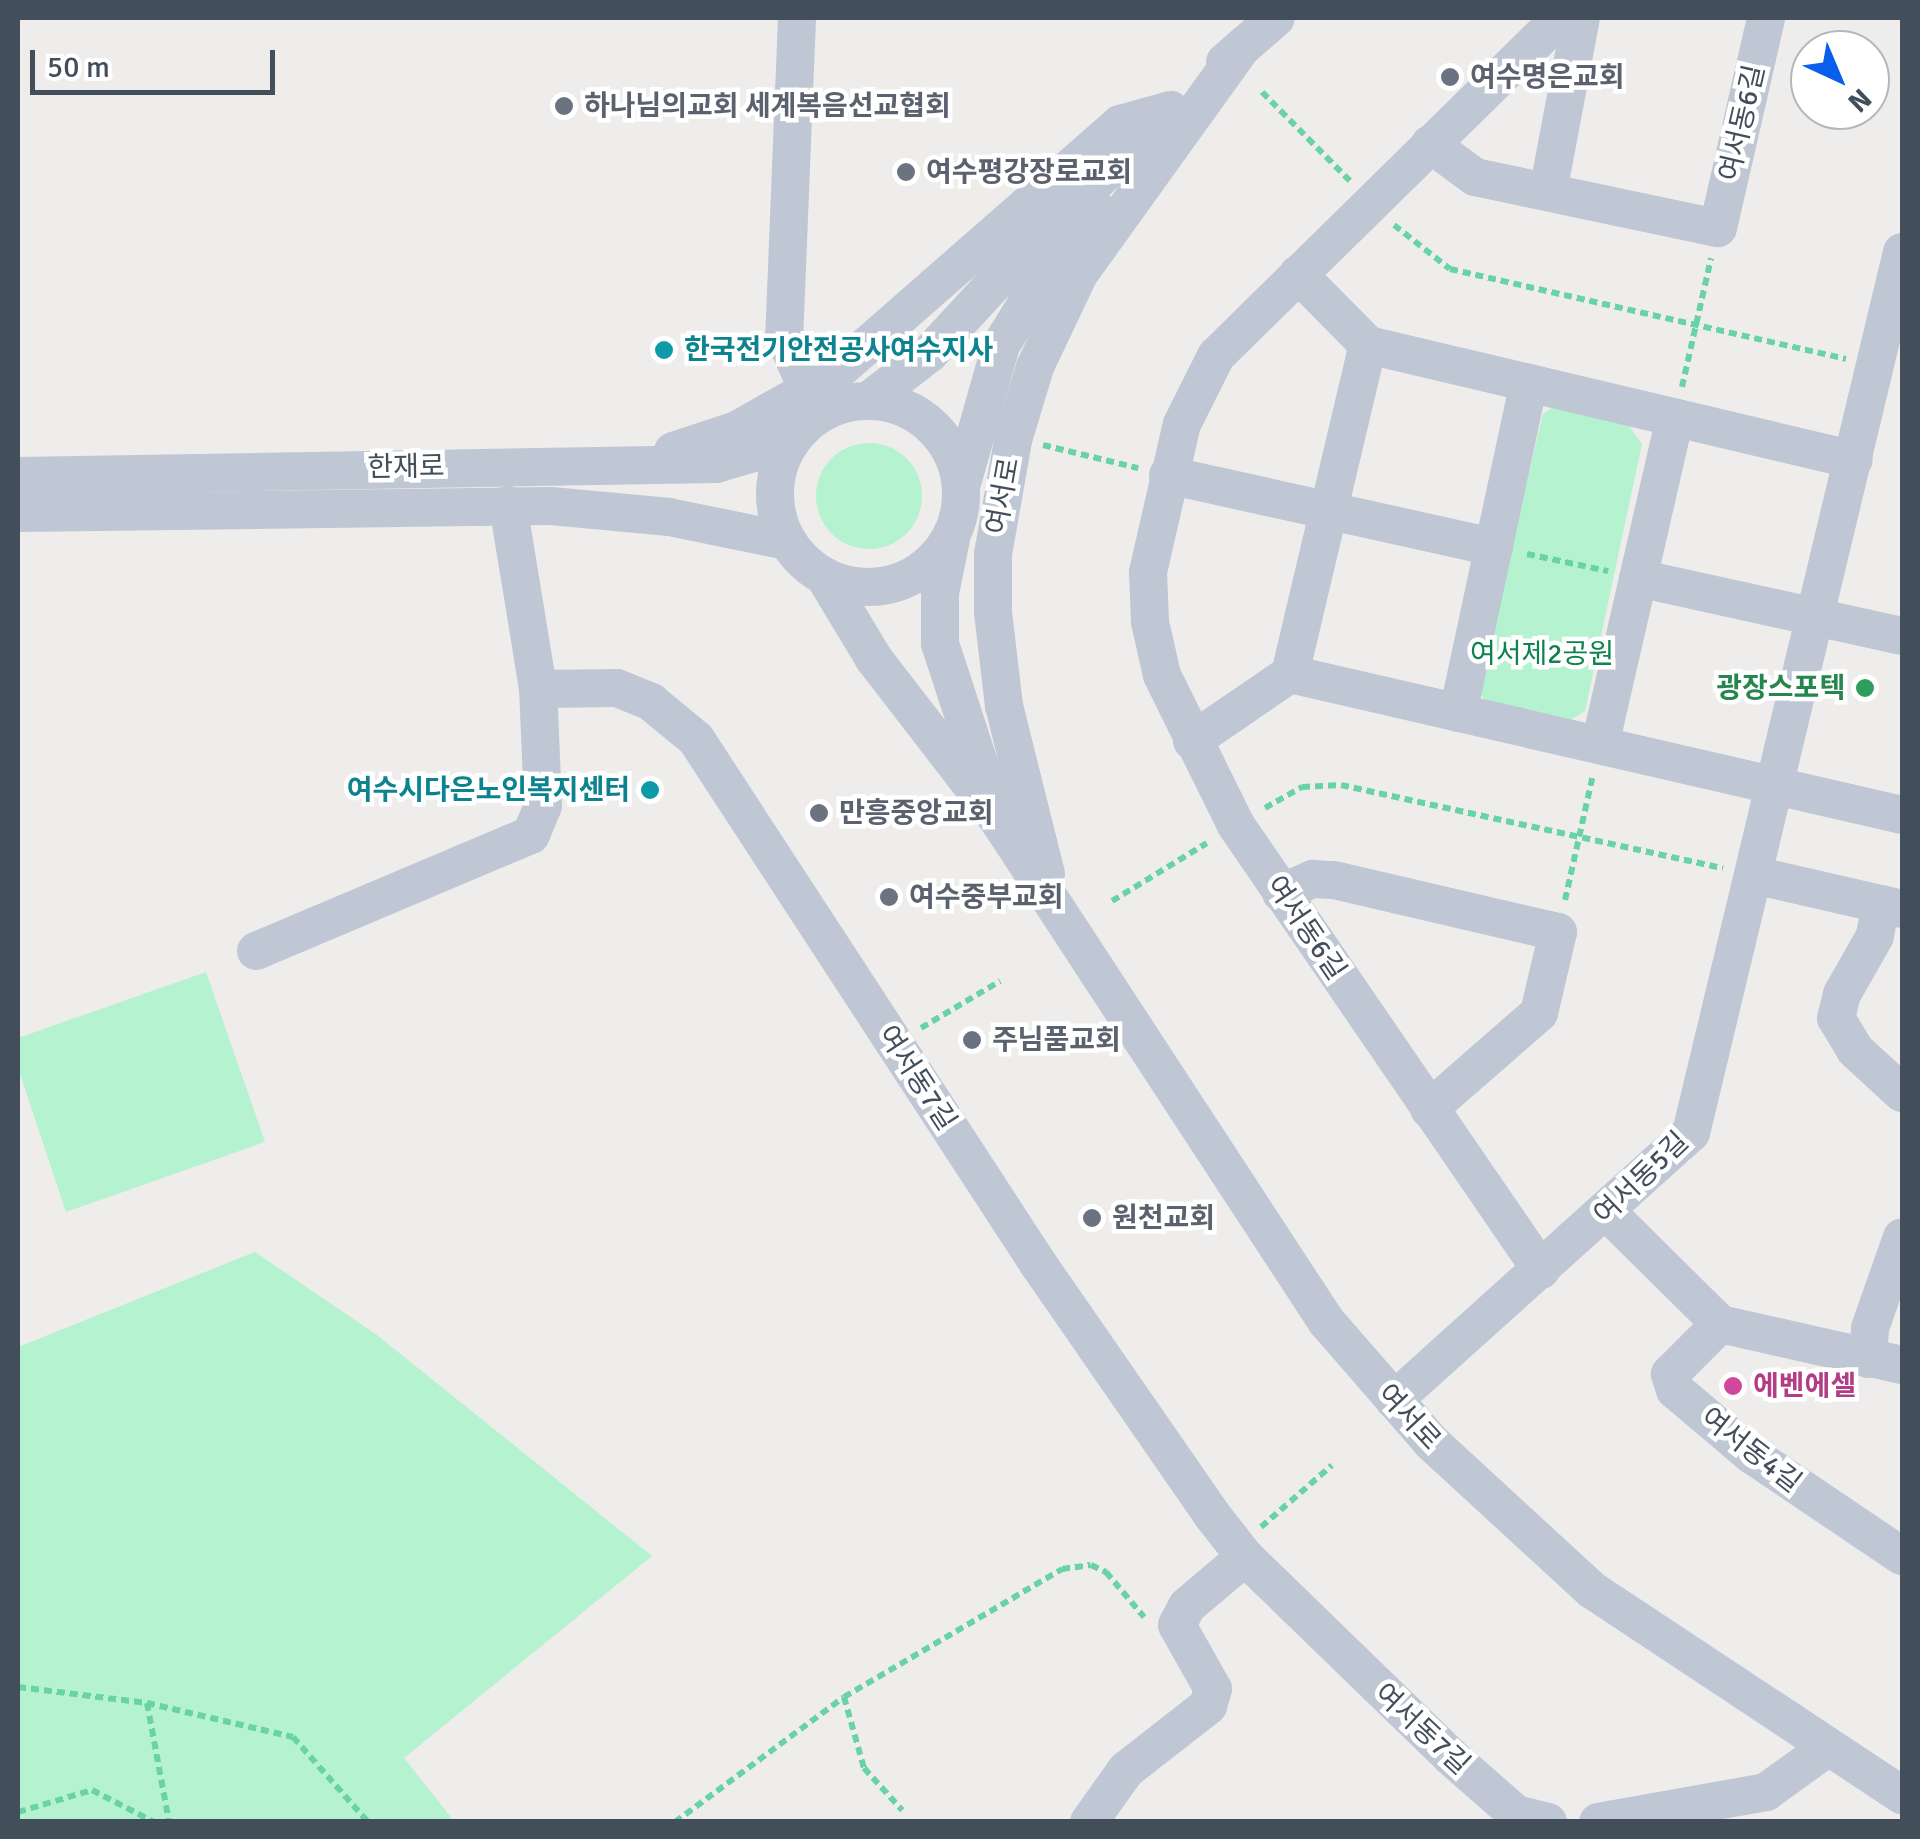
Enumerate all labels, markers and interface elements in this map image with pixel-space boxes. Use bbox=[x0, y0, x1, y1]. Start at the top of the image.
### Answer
scale bar bbox=[35, 30, 280, 92]
north arrow bbox=[1790, 30, 1890, 130]
text: 50 m bbox=[47, 49, 110, 86]
place label: 여수명은교회 bbox=[1470, 60, 1625, 94]
street label: 여서동6길 bbox=[1712, 62, 1772, 184]
marker: 여수명은교회 bbox=[1439, 66, 1461, 88]
text: N bbox=[1841, 81, 1878, 119]
place label: 하나님의교회 세계복음선교협회 bbox=[584, 89, 951, 123]
marker: 하나님의교회 세계복음선교협회 bbox=[553, 95, 575, 117]
place label: 여수평강장로교회 bbox=[926, 155, 1132, 189]
marker: 여수평강장로교회 bbox=[895, 161, 917, 183]
place label: 한국전기안전공사여수지사 bbox=[684, 333, 993, 367]
marker: 한국전기안전공사여수지사 bbox=[653, 339, 675, 361]
street label: 한재로 bbox=[367, 450, 445, 484]
street label: 여서로 bbox=[980, 455, 1026, 537]
park label: 여서제2공원 bbox=[1470, 637, 1614, 671]
place label: 광장스포텍 bbox=[1716, 671, 1845, 705]
marker: 광장스포텍 bbox=[1854, 677, 1876, 699]
place label: 여수시다은노인복지센터 bbox=[347, 773, 630, 807]
marker: 여수시다은노인복지센터 bbox=[639, 779, 661, 801]
place label: 만흥중앙교회 bbox=[839, 796, 994, 830]
marker: 만흥중앙교회 bbox=[808, 802, 830, 824]
street label: 여서동6길 bbox=[1259, 870, 1353, 986]
place label: 여수중부교회 bbox=[909, 880, 1064, 914]
marker: 여수중부교회 bbox=[878, 886, 900, 908]
street label: 여서동7길 bbox=[871, 1019, 963, 1137]
place label: 주님품교회 bbox=[992, 1023, 1121, 1057]
marker: 주님품교회 bbox=[961, 1029, 983, 1051]
street label: 여서동5길 bbox=[1587, 1125, 1695, 1231]
place label: 원천교회 bbox=[1112, 1201, 1215, 1235]
marker: 원천교회 bbox=[1081, 1207, 1103, 1229]
place label: 에벤에셀 bbox=[1753, 1369, 1856, 1403]
marker: 에벤에셀 bbox=[1722, 1375, 1744, 1397]
street label: 여서로 bbox=[1370, 1377, 1448, 1457]
street label: 여서동4길 bbox=[1694, 1400, 1808, 1500]
street label: 여서동7길 bbox=[1367, 1676, 1477, 1782]

